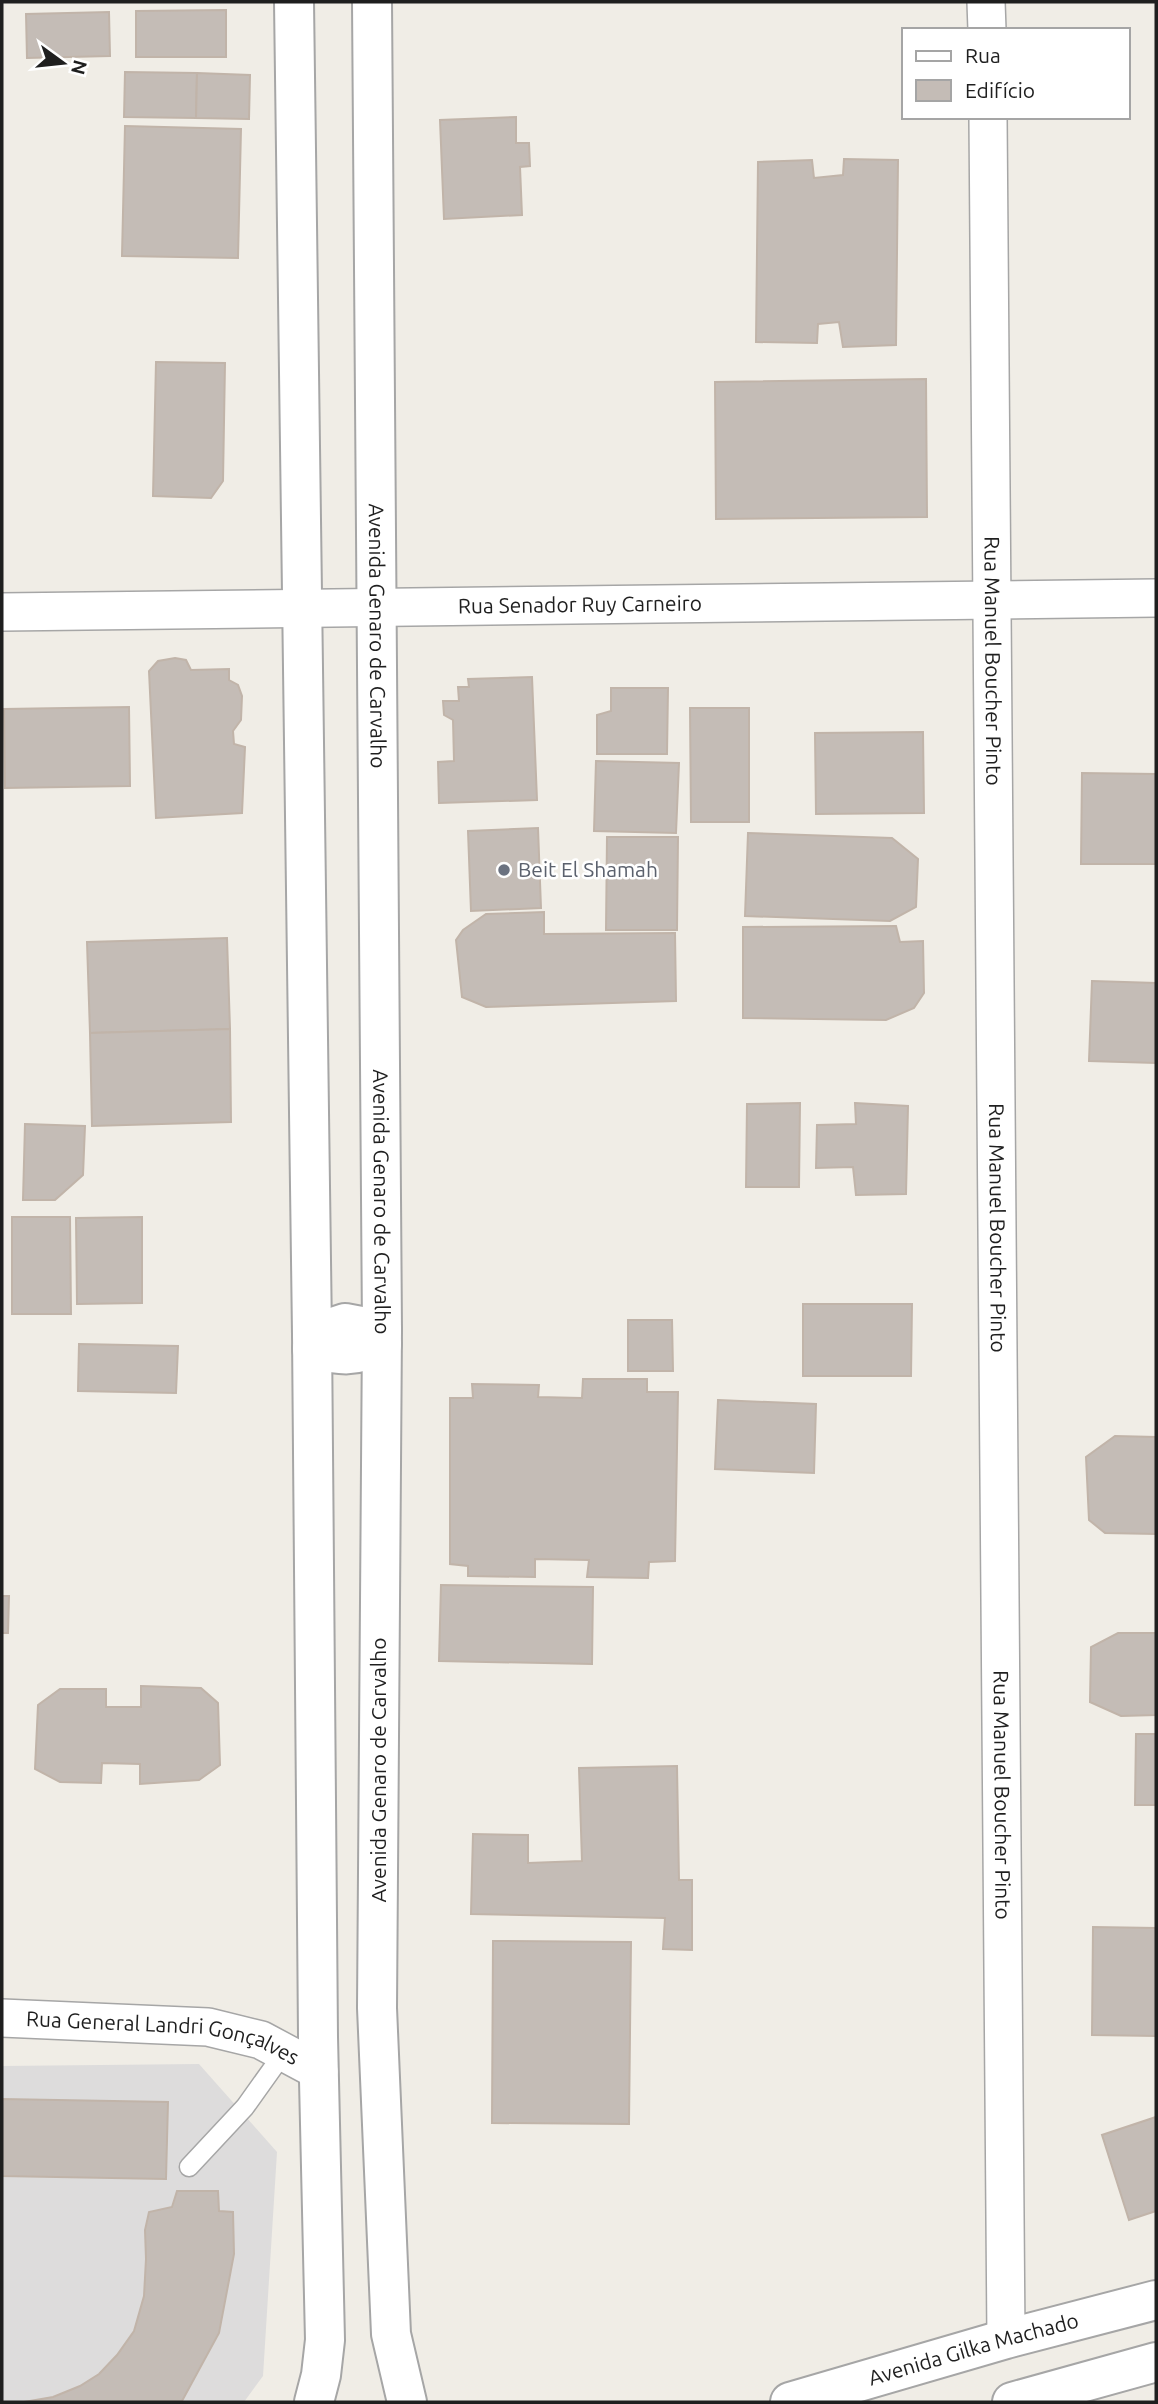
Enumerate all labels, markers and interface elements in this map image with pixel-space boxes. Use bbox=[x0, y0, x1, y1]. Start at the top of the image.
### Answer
north arrow bbox=[28, 28, 98, 98]
legend bbox=[902, 28, 1130, 119]
text: Rua bbox=[965, 43, 1001, 67]
text: N bbox=[67, 58, 92, 77]
text: Edifício bbox=[965, 78, 1035, 102]
street label: Avenida Genaro de Carvalho bbox=[365, 503, 391, 769]
street label: Rua Manuel Boucher Pinto bbox=[980, 536, 1006, 786]
street label: Rua Senador Ruy Carneiro bbox=[458, 591, 702, 617]
place label: Beit El Shamah bbox=[518, 857, 658, 881]
marker: Beit El Shamah bbox=[496, 862, 512, 878]
street label: Avenida Genaro de Carvalho bbox=[369, 1069, 395, 1335]
street label: Rua Manuel Boucher Pinto bbox=[985, 1103, 1011, 1353]
street label: Avenida Genaro de Carvalho bbox=[366, 1637, 390, 1903]
street label: Rua Manuel Boucher Pinto bbox=[990, 1670, 1016, 1920]
street label: Rua General Landri Gonçalves bbox=[26, 2006, 303, 2069]
street label: Avenida Gilka Machado bbox=[865, 2308, 1081, 2389]

